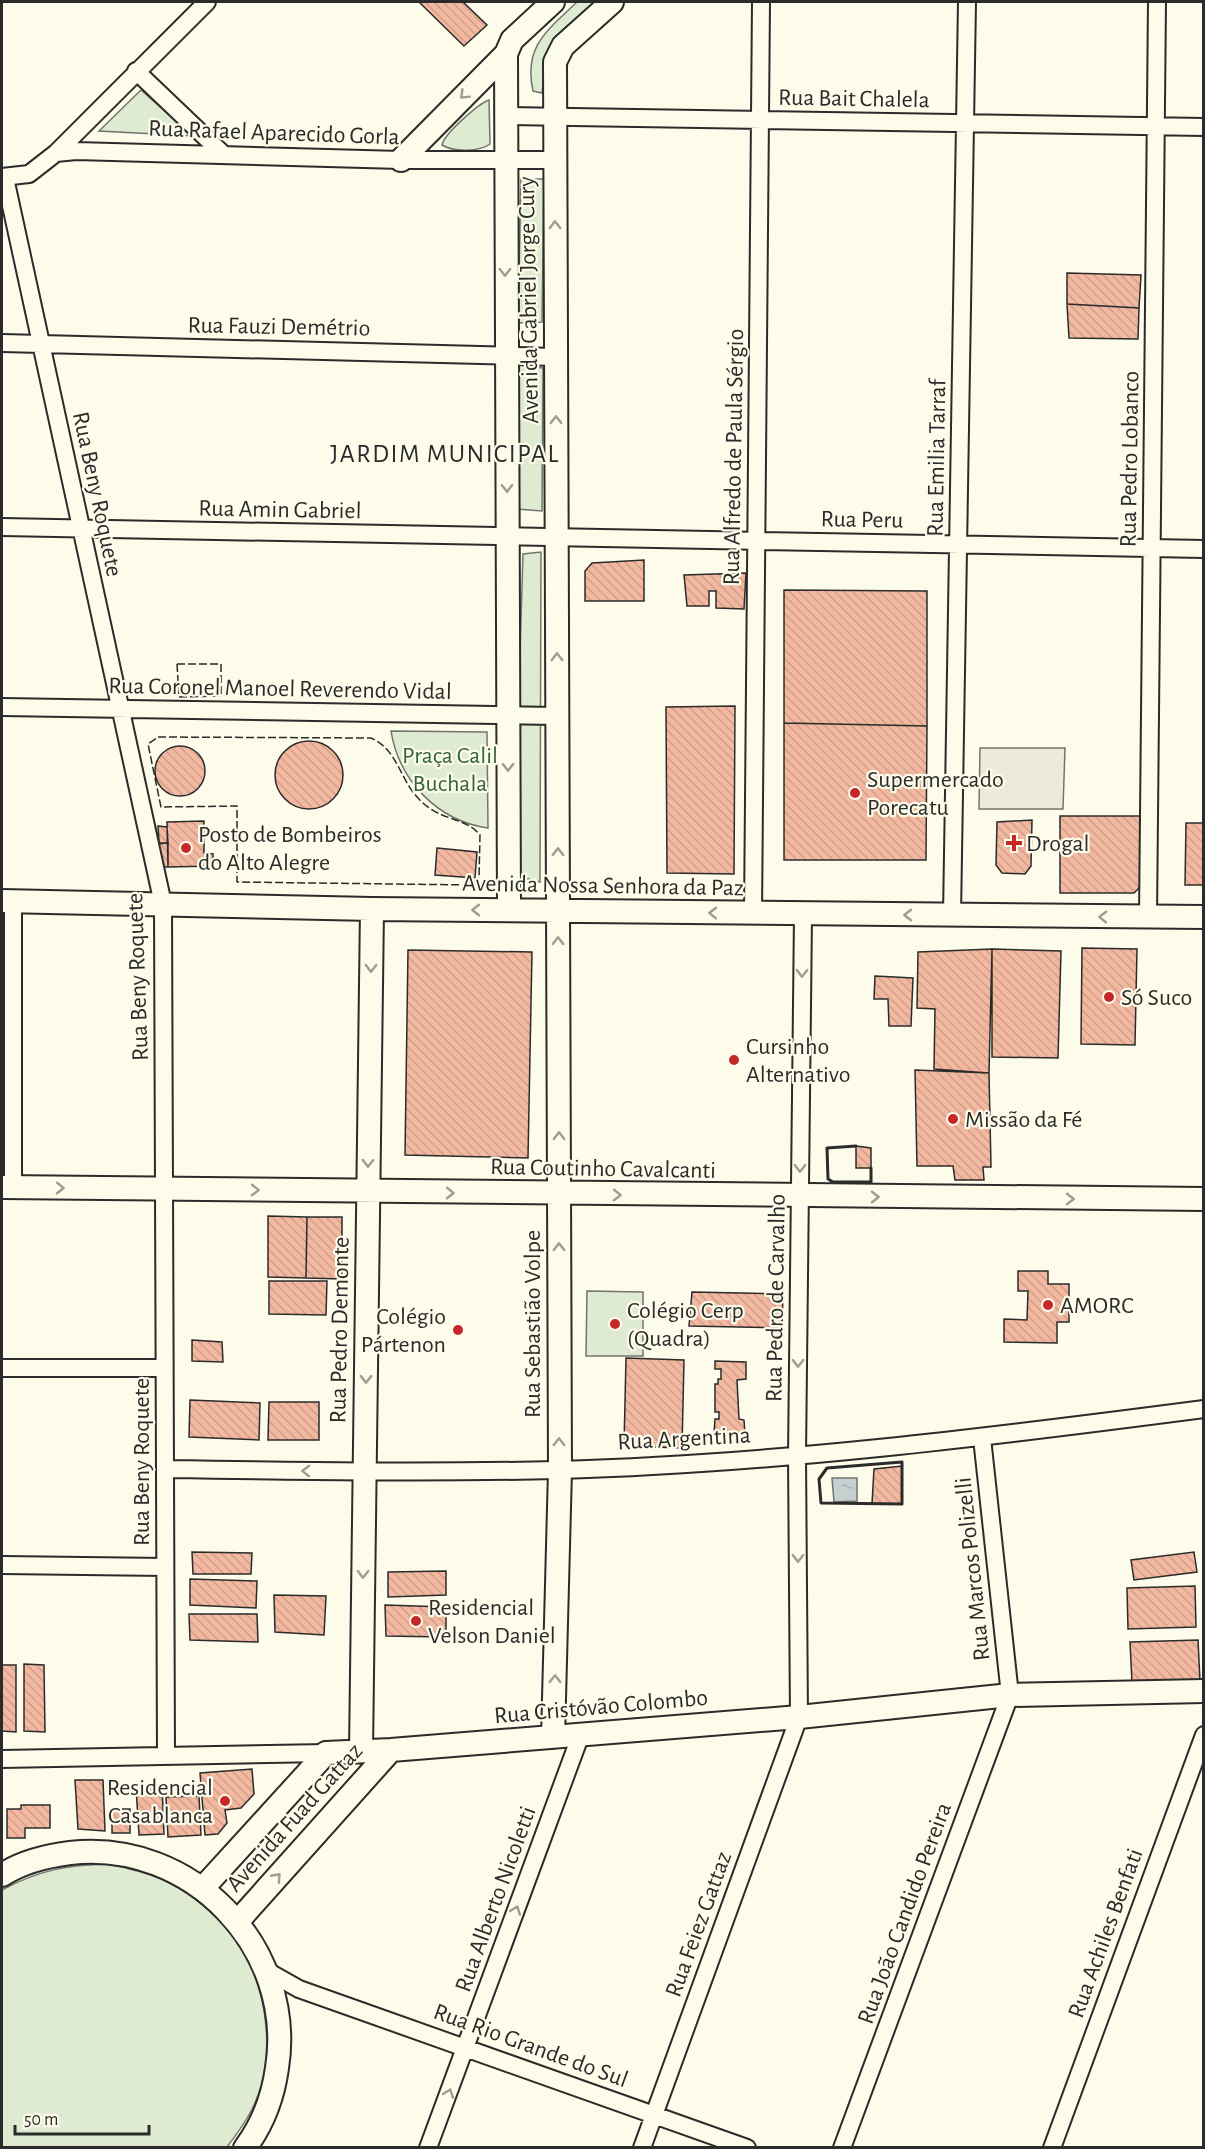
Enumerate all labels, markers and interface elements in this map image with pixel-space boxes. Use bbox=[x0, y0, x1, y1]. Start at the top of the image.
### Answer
street label: Rua Bait Chalela bbox=[778, 86, 930, 112]
one-way arrow bbox=[461, 88, 472, 99]
street label: Rua Rafael Aparecido Gorla bbox=[148, 117, 400, 149]
street label: Avenida Gabriel Jorge Cury bbox=[515, 176, 543, 424]
one-way arrow bbox=[548, 220, 561, 229]
one-way arrow bbox=[499, 268, 511, 277]
street label: Rua Fauzi Demétrio bbox=[187, 313, 371, 341]
street label: Rua Alfredo de Paula Sérgio bbox=[720, 328, 748, 586]
street label: Rua Pedro Lobanco bbox=[1116, 371, 1144, 548]
street label: Rua Emilia Tarraf bbox=[924, 377, 950, 537]
street label: Rua Beny Roquete bbox=[68, 409, 126, 579]
one-way arrow bbox=[550, 415, 562, 424]
district label: JARDIM MUNICIPAL bbox=[330, 441, 560, 467]
one-way arrow bbox=[501, 484, 513, 493]
street label: Rua Amin Gabriel bbox=[198, 497, 362, 523]
street label: Rua Peru bbox=[820, 507, 904, 533]
one-way arrow bbox=[551, 652, 563, 661]
street label: Rua Coronel Manoel Reverendo Vidal bbox=[108, 674, 452, 704]
park label: Praça Calil Buchala bbox=[402, 744, 498, 796]
one-way arrow bbox=[501, 763, 514, 772]
place label: Supermercado Porecatu bbox=[867, 768, 1004, 820]
marker: Supermercado Porecatu bbox=[848, 786, 862, 800]
place label: Posto de Bombeiros do Alto Alegre bbox=[198, 823, 382, 875]
place label: Drogal bbox=[1026, 832, 1089, 856]
marker: Drogal bbox=[1007, 836, 1021, 850]
marker: Posto de Bombeiros do Alto Alegre bbox=[179, 841, 193, 855]
one-way arrow bbox=[552, 847, 564, 856]
street label: Avenida Nossa Senhora da Paz bbox=[462, 872, 744, 900]
street label: Rua Beny Roquete bbox=[123, 893, 153, 1061]
one-way arrow bbox=[472, 904, 481, 916]
one-way arrow bbox=[709, 907, 718, 919]
one-way arrow bbox=[904, 909, 913, 921]
one-way arrow bbox=[1099, 911, 1108, 923]
one-way arrow bbox=[552, 936, 564, 945]
one-way arrow bbox=[365, 963, 377, 972]
one-way arrow bbox=[796, 969, 808, 978]
place label: Só Suco bbox=[1121, 986, 1192, 1010]
marker: Só Suco bbox=[1102, 990, 1116, 1004]
place label: Cursinho Alternativo bbox=[746, 1035, 850, 1087]
marker: Cursinho Alternativo bbox=[727, 1053, 741, 1067]
place label: Missão da Fé bbox=[965, 1108, 1082, 1132]
marker: Missão da Fé bbox=[946, 1112, 960, 1126]
one-way arrow bbox=[553, 1131, 565, 1140]
street label: Rua Coutinho Cavalcanti bbox=[490, 1155, 716, 1183]
one-way arrow bbox=[362, 1158, 374, 1167]
one-way arrow bbox=[794, 1164, 806, 1173]
one-way arrow bbox=[55, 1182, 64, 1194]
one-way arrow bbox=[250, 1184, 259, 1197]
one-way arrow bbox=[445, 1187, 454, 1199]
one-way arrow bbox=[613, 1189, 622, 1201]
one-way arrow bbox=[871, 1191, 880, 1203]
one-way arrow bbox=[1066, 1193, 1075, 1205]
street label: Rua Pedro de Carvalho bbox=[762, 1194, 790, 1402]
street label: Rua Sebastião Volpe bbox=[521, 1230, 545, 1418]
street label: Rua Pedro Demonte bbox=[326, 1236, 354, 1424]
one-way arrow bbox=[553, 1242, 565, 1251]
place label: AMORC bbox=[1060, 1294, 1134, 1318]
marker: AMORC bbox=[1041, 1298, 1055, 1312]
place label: Colégio Cerp (Quadra) bbox=[627, 1299, 744, 1351]
place label: Colégio Pártenon bbox=[361, 1305, 446, 1357]
marker: Colégio Cerp (Quadra) bbox=[608, 1317, 622, 1331]
marker: Colégio Pártenon bbox=[451, 1323, 465, 1337]
one-way arrow bbox=[792, 1359, 804, 1368]
one-way arrow bbox=[360, 1374, 372, 1383]
street label: Rua Beny Roquete bbox=[130, 1378, 154, 1546]
street label: Rua Argentina bbox=[617, 1424, 751, 1454]
one-way arrow bbox=[553, 1437, 565, 1446]
one-way arrow bbox=[302, 1465, 311, 1477]
street label: Rua Marcos Polizelli bbox=[951, 1476, 995, 1662]
one-way arrow bbox=[792, 1554, 804, 1563]
one-way arrow bbox=[357, 1569, 370, 1578]
place label: Residencial Velson Daniel bbox=[428, 1596, 556, 1648]
marker: Residencial Velson Daniel bbox=[409, 1614, 423, 1628]
one-way arrow bbox=[548, 1674, 561, 1683]
street label: Rua Cristóvão Colombo bbox=[493, 1686, 709, 1728]
street label: Avenida Fuad Gattaz bbox=[222, 1739, 367, 1896]
place label: Residencial Casablanca bbox=[107, 1776, 213, 1828]
marker: Residencial Casablanca bbox=[218, 1794, 232, 1808]
street label: Rua João Candido Pereira bbox=[854, 1800, 956, 2027]
street label: Rua Alberto Nicoletti bbox=[451, 1803, 541, 1995]
street label: Rua Achiles Benfati bbox=[1064, 1845, 1148, 2021]
street label: Rua Feiez Gattaz bbox=[661, 1848, 736, 2000]
one-way arrow bbox=[270, 1873, 281, 1884]
one-way arrow bbox=[509, 1905, 522, 1916]
street label: Rua Rio Grande do Sul bbox=[430, 2000, 631, 2092]
one-way arrow bbox=[441, 2088, 454, 2098]
scale bar bbox=[15, 2098, 148, 2136]
text: 50 m bbox=[24, 2111, 58, 2129]

